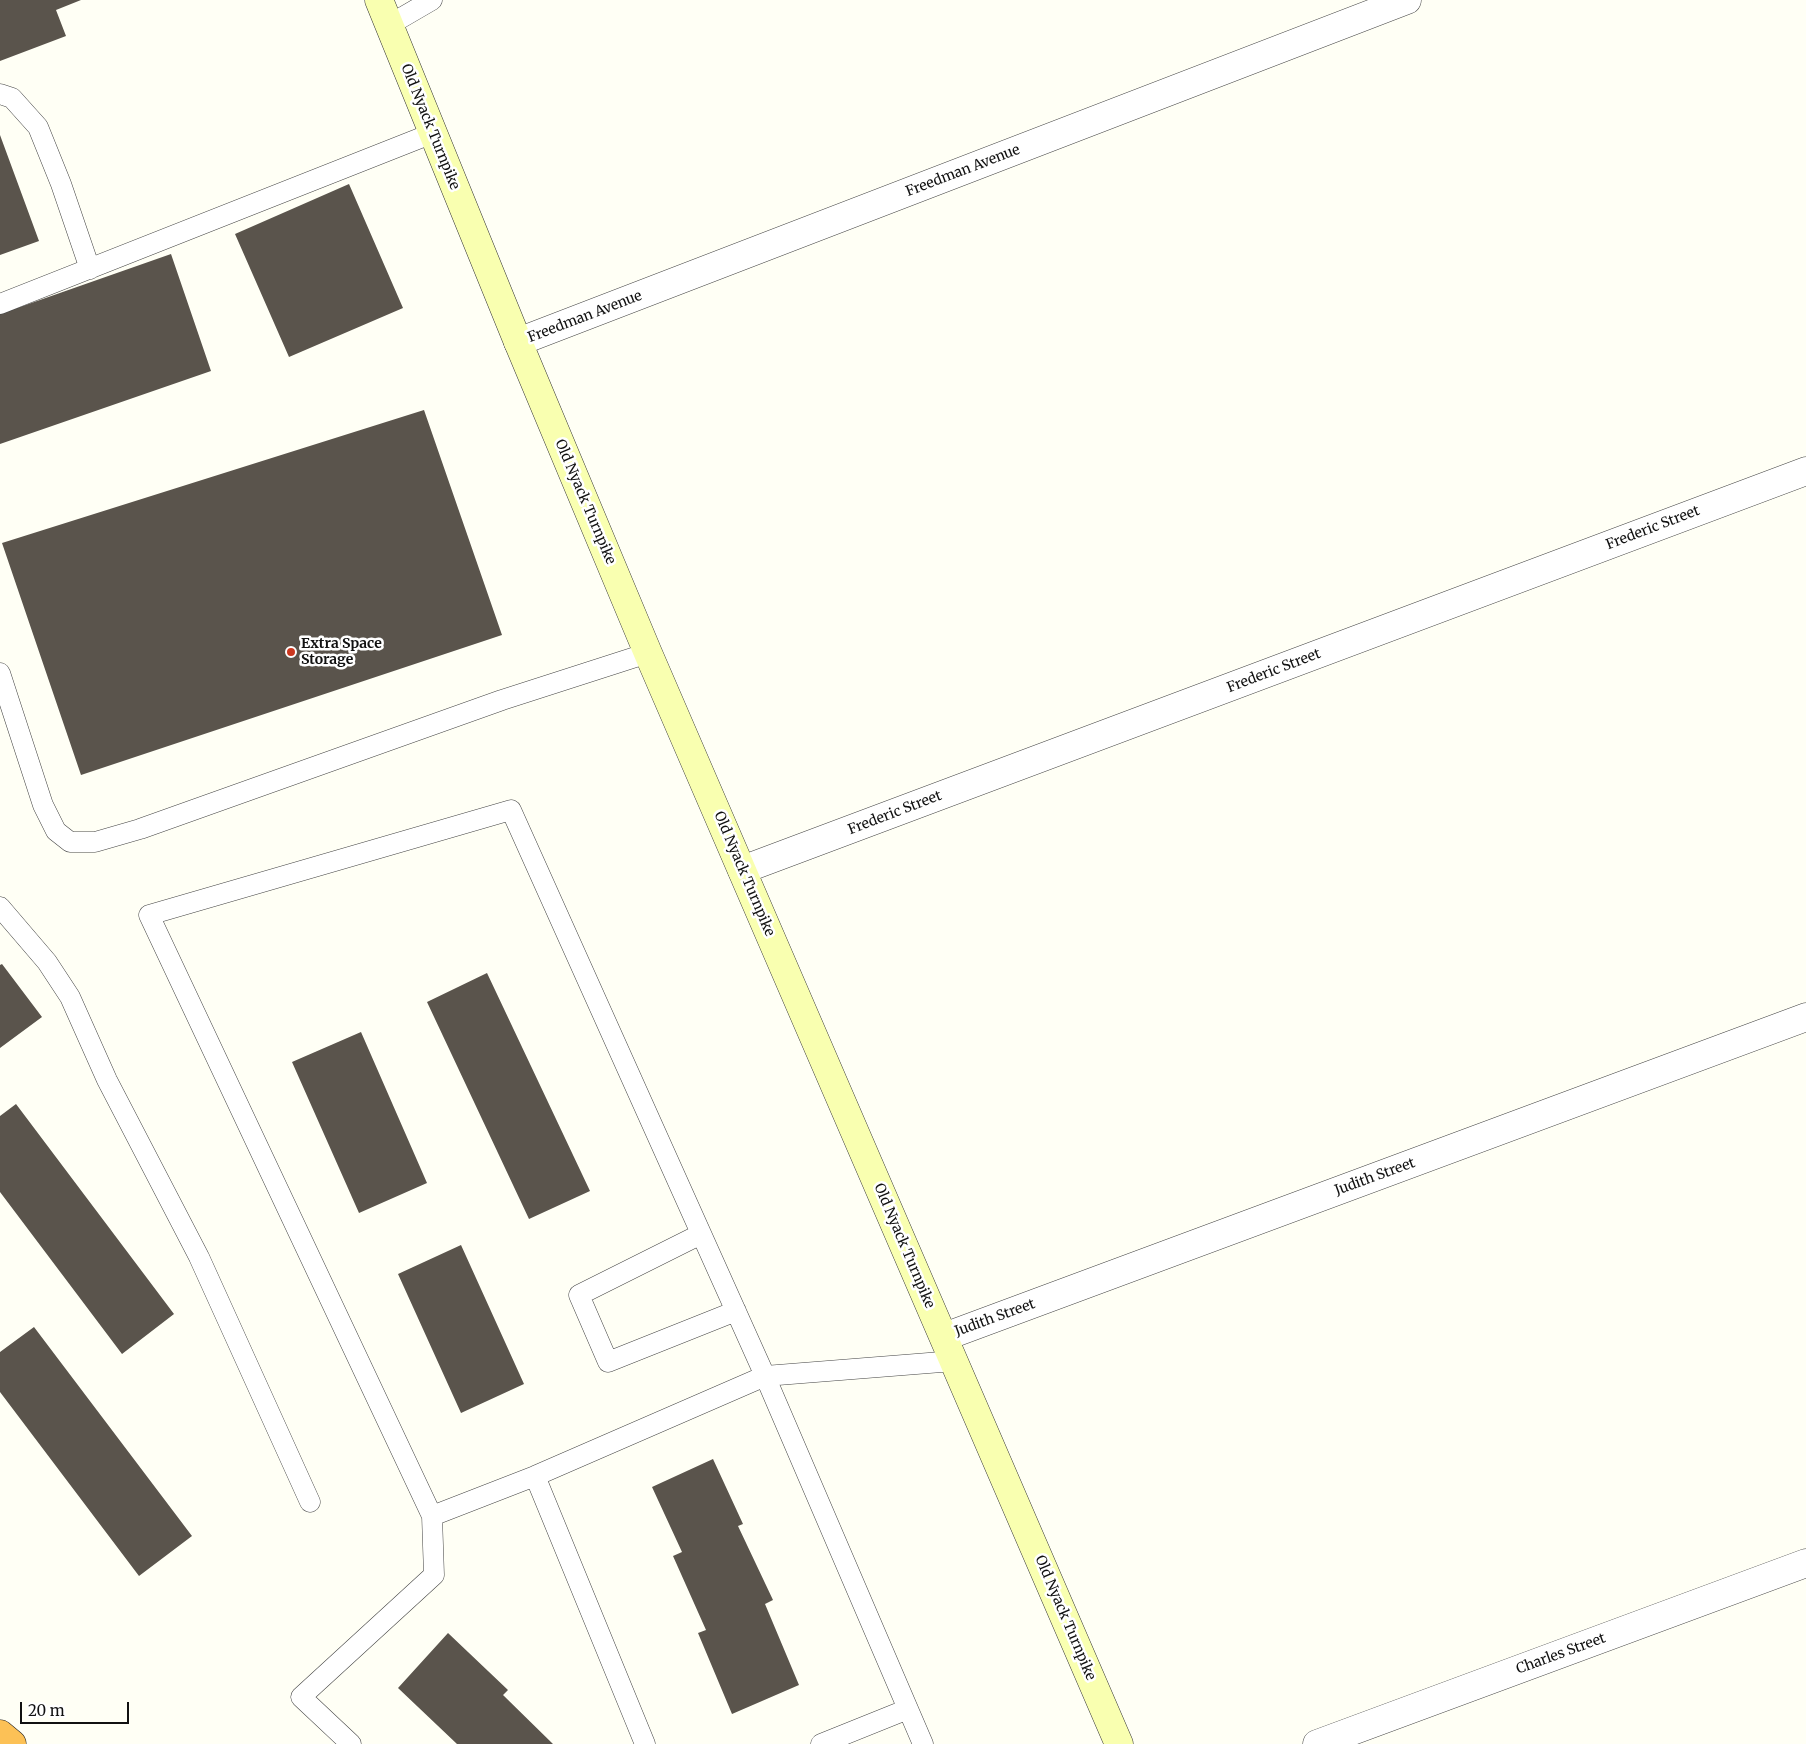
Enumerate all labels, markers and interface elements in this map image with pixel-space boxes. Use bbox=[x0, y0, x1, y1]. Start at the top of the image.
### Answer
street label: Old Nyack Turnpike bbox=[397, 62, 463, 192]
street label: Freedman Avenue bbox=[904, 142, 1022, 200]
street label: Freedman Avenue bbox=[526, 288, 644, 346]
street label: Old Nyack Turnpike bbox=[551, 437, 619, 567]
street label: Frederic Street bbox=[1604, 502, 1702, 554]
place label: Extra Space Storage bbox=[301, 636, 382, 669]
street label: Frederic Street bbox=[1225, 645, 1323, 697]
marker: Extra Space Storage bbox=[285, 646, 297, 658]
street label: Frederic Street bbox=[846, 787, 944, 839]
street label: Old Nyack Turnpike bbox=[710, 809, 778, 939]
street label: Judith Street bbox=[1333, 1155, 1417, 1199]
street label: Old Nyack Turnpike bbox=[870, 1181, 938, 1311]
street label: Judith Street bbox=[953, 1296, 1037, 1340]
street label: Old Nyack Turnpike bbox=[1031, 1553, 1099, 1683]
street label: Charles Street bbox=[1514, 1630, 1608, 1678]
scale bar bbox=[22, 1692, 131, 1724]
text: 20 m bbox=[28, 1701, 65, 1720]

